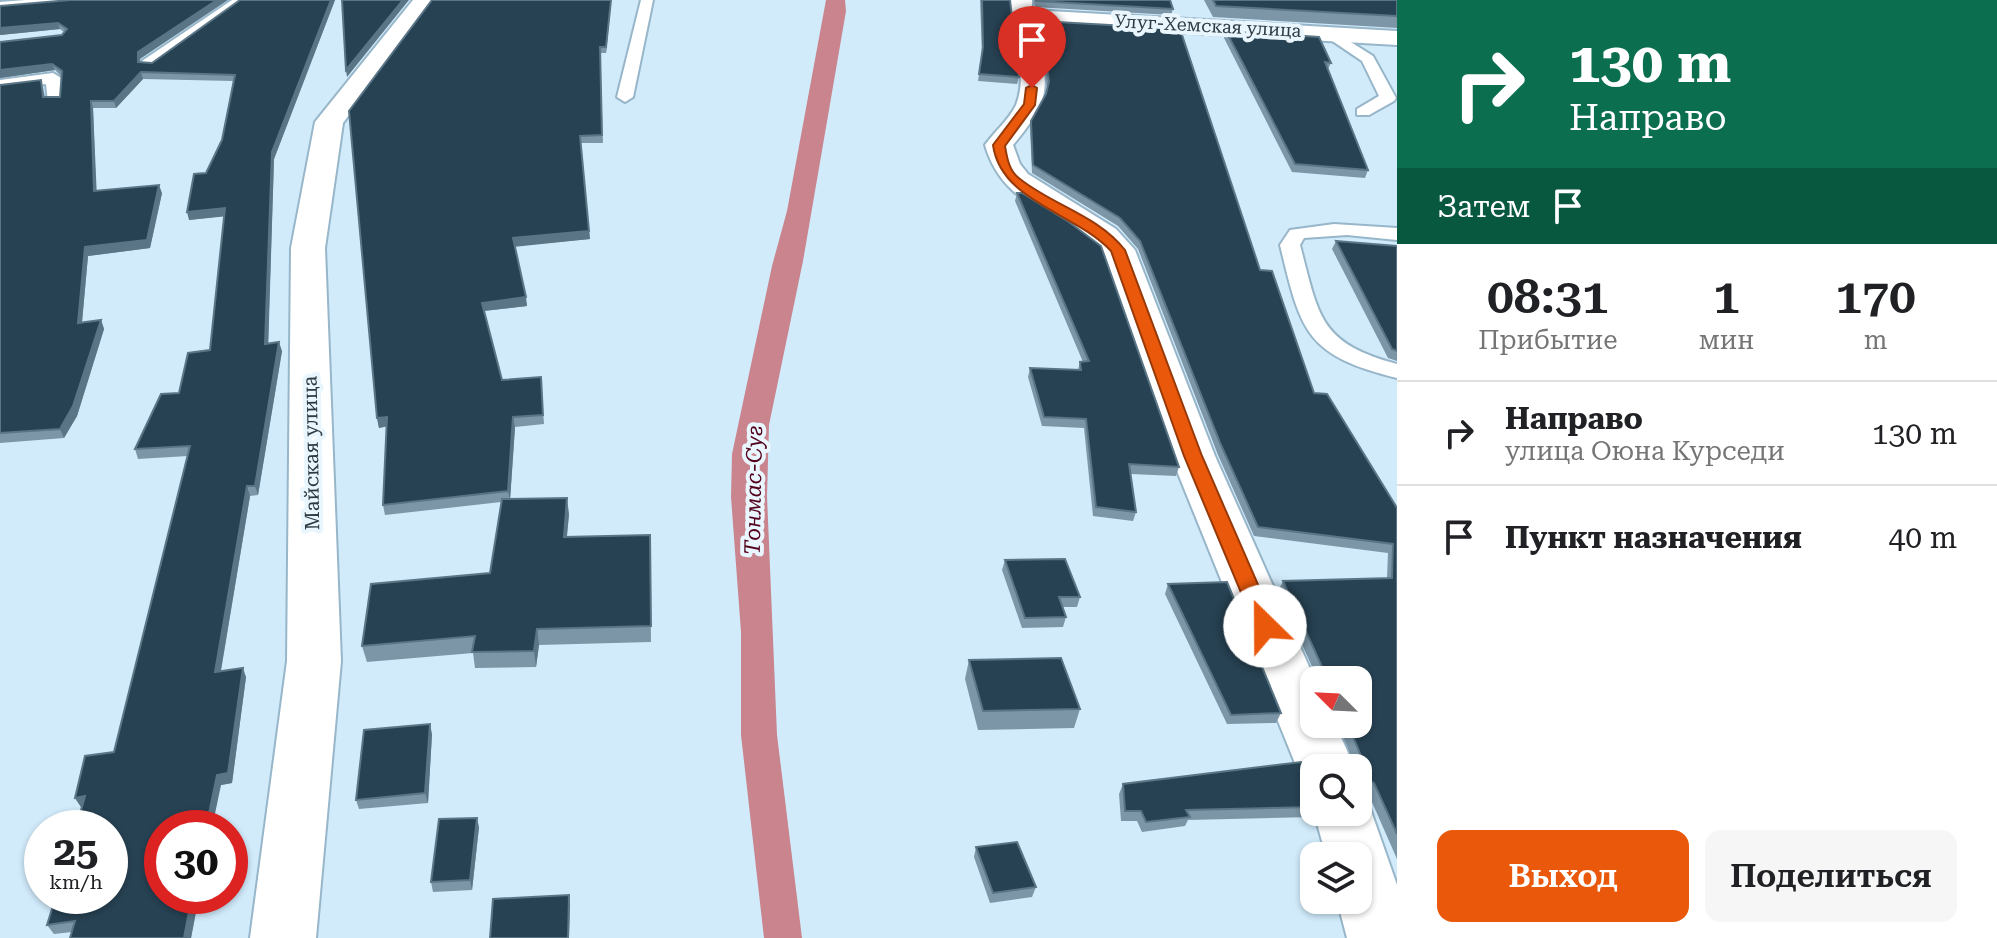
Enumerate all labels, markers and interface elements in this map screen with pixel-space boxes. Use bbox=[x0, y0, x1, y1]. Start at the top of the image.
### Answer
pin bbox=[998, 6, 1066, 88]
street label: Улуг-Хемская улица bbox=[1114, 10, 1302, 41]
icon: arrive bbox=[1010, 18, 1054, 62]
text: 130 m bbox=[1569, 30, 1731, 96]
icon: right bbox=[1437, 32, 1541, 136]
text: Направо bbox=[1569, 97, 1727, 139]
icon: arrive bbox=[1546, 184, 1590, 228]
text: Затем bbox=[1437, 189, 1530, 224]
text: 08:31 bbox=[1487, 269, 1609, 325]
text: 1 bbox=[1713, 269, 1740, 325]
text: 170 bbox=[1835, 269, 1916, 325]
text: Прибытие bbox=[1478, 325, 1618, 355]
text: мин bbox=[1699, 325, 1754, 355]
text: m bbox=[1864, 325, 1887, 355]
street label: Майская улица bbox=[298, 375, 324, 530]
text: Направо bbox=[1505, 401, 1643, 436]
icon: right bbox=[1437, 411, 1481, 455]
text: 130 m bbox=[1872, 416, 1957, 451]
water label: Тонмас-Суг bbox=[740, 425, 767, 555]
text: улица Оюна Курседи bbox=[1505, 436, 1785, 466]
icon: arrive bbox=[1437, 515, 1481, 559]
text: Пункт назначения bbox=[1505, 520, 1802, 555]
text: 40 m bbox=[1888, 520, 1957, 555]
position arrow bbox=[1223, 584, 1307, 668]
north arrow bbox=[1300, 666, 1372, 738]
map controls bbox=[1300, 666, 1372, 914]
button: search bbox=[1300, 754, 1372, 826]
speed limit sign: 30 bbox=[144, 810, 248, 914]
text: 25 bbox=[54, 828, 98, 875]
button: Выход bbox=[1437, 830, 1689, 922]
button: Поделиться bbox=[1705, 830, 1957, 922]
button: layers bbox=[1300, 842, 1372, 914]
text: km/h bbox=[49, 870, 103, 894]

